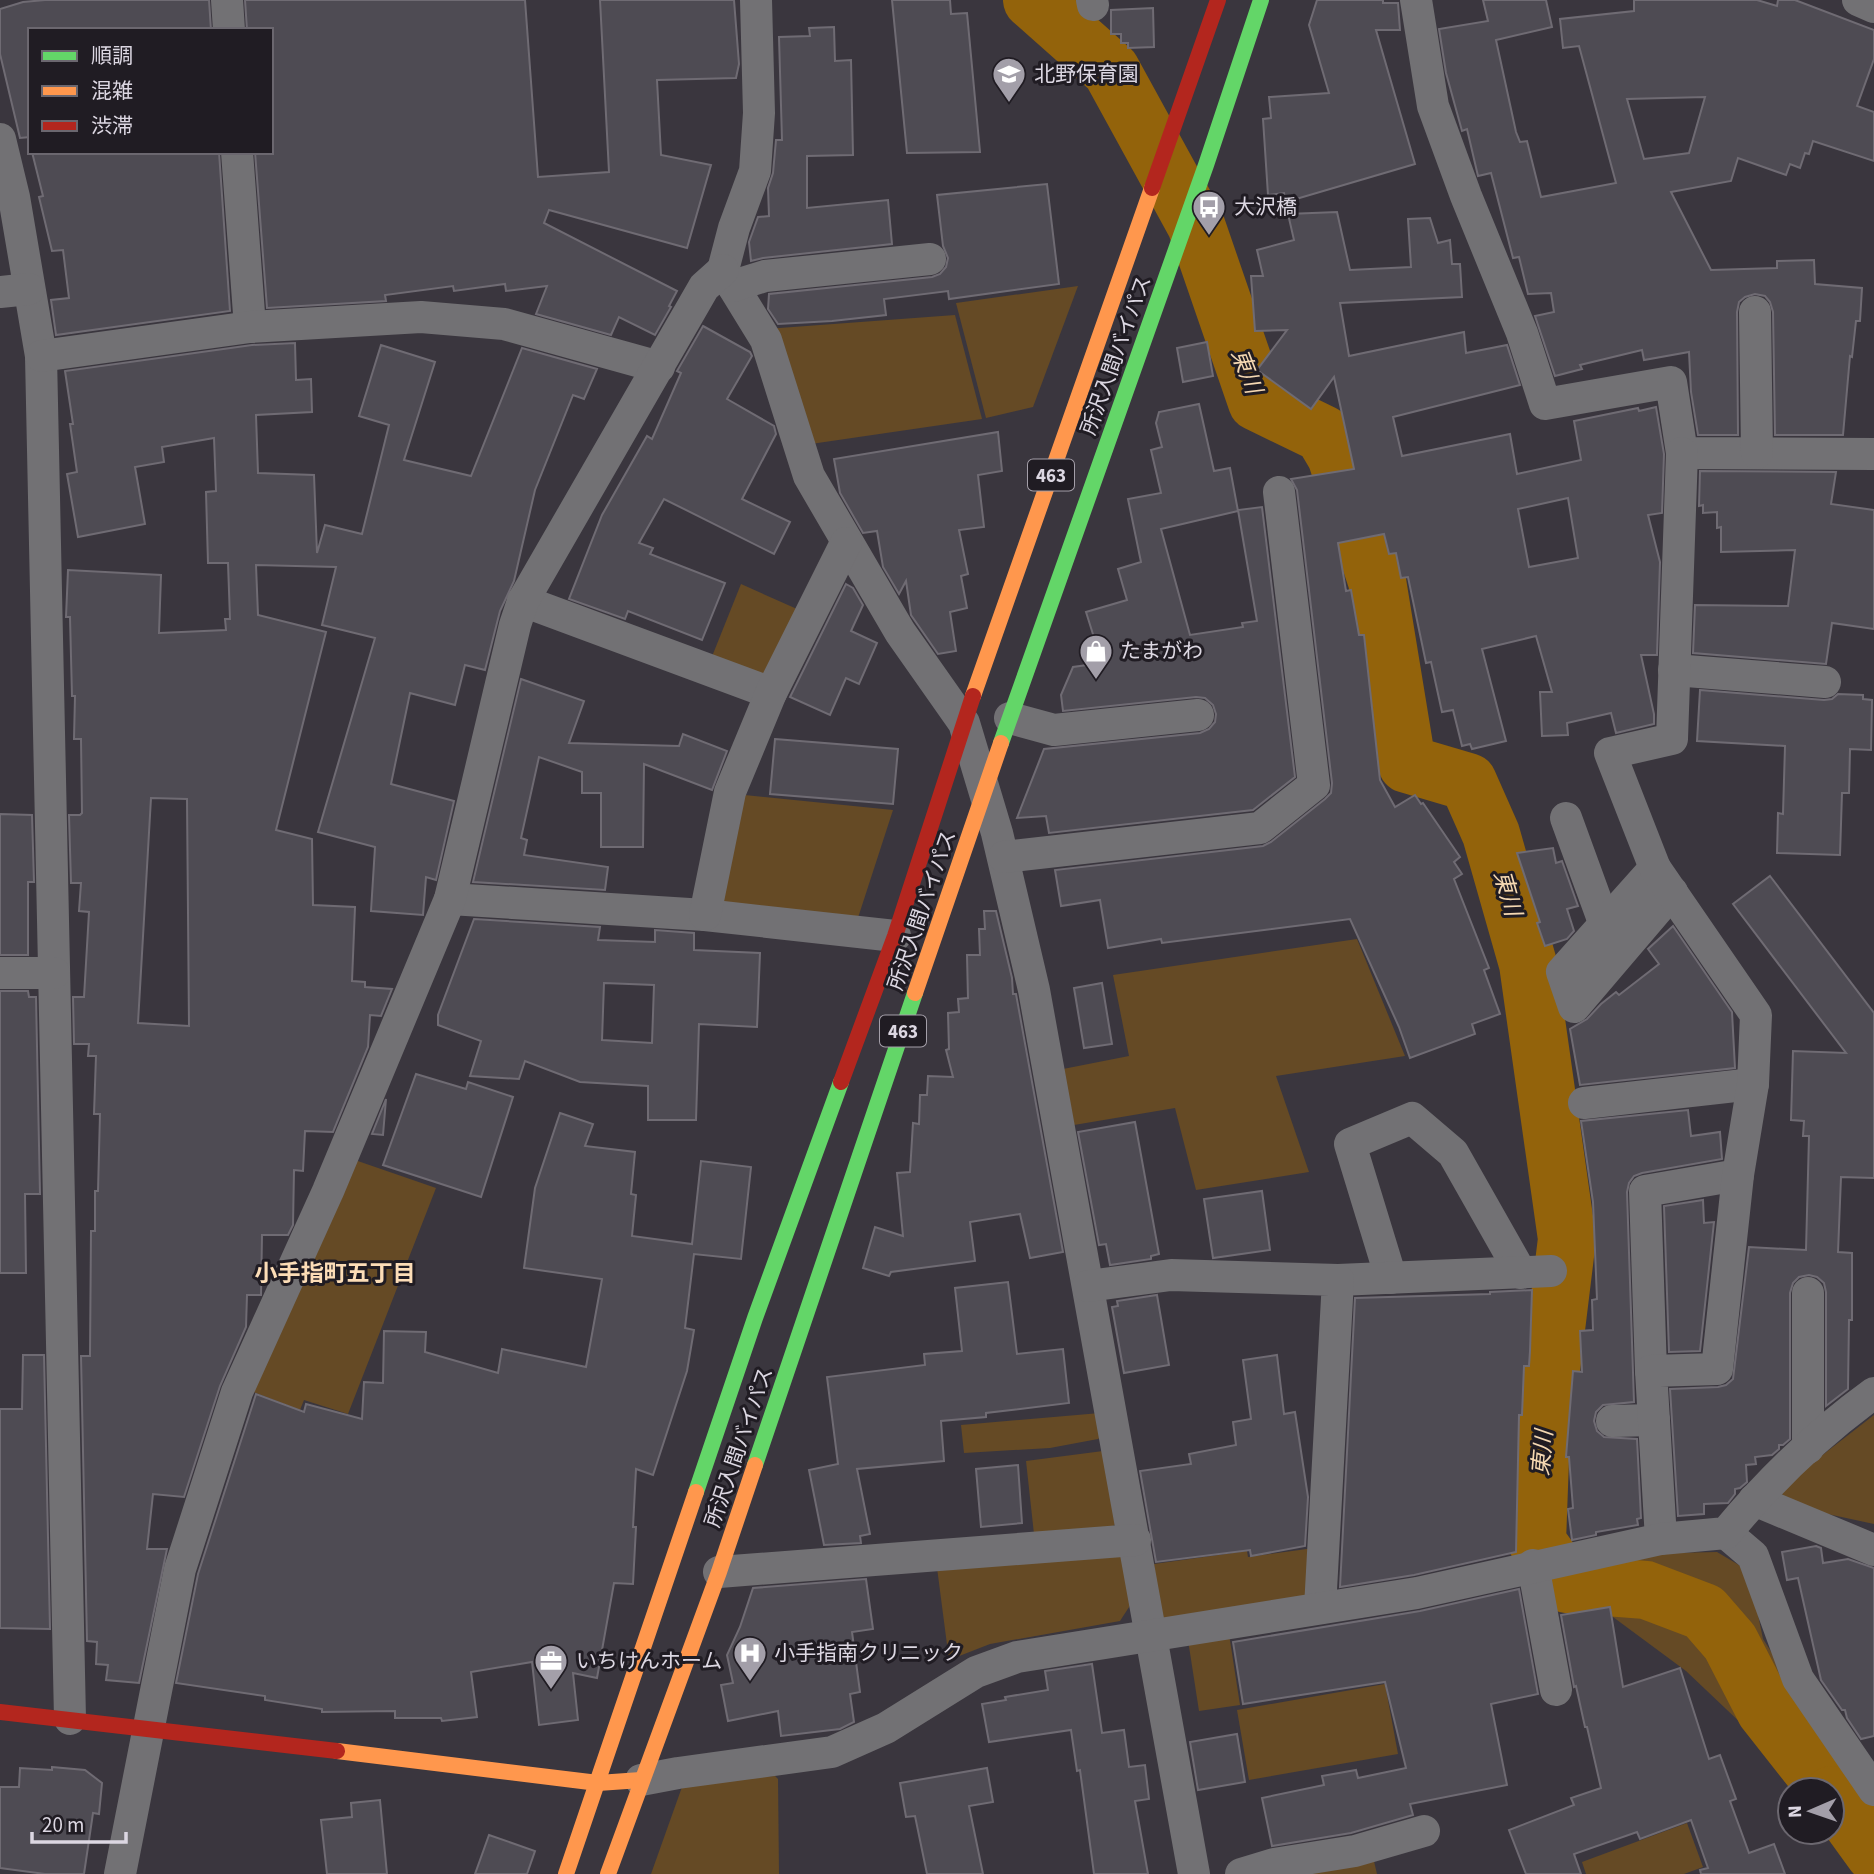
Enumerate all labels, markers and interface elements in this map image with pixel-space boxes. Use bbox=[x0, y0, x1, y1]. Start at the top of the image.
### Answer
legend bbox=[28, 28, 273, 154]
text: 順調 bbox=[91, 41, 133, 71]
school or university icon: 北野保育園 bbox=[990, 55, 1028, 104]
place label: 北野保育園 bbox=[1034, 59, 1139, 89]
text: 混雑 bbox=[91, 76, 133, 106]
text: 渋滞 bbox=[91, 111, 133, 141]
bus stop icon: 大沢橋 bbox=[1190, 188, 1228, 237]
place label: 大沢橋 bbox=[1234, 192, 1297, 222]
street label: 所沢入間バイパス bbox=[1073, 271, 1159, 439]
water label: 東川 bbox=[1223, 344, 1271, 401]
road number: 463 bbox=[1028, 460, 1074, 490]
shop icon: たまがわ bbox=[1077, 632, 1115, 681]
place label: たまがわ bbox=[1120, 636, 1203, 666]
street label: 所沢入間バイパス bbox=[881, 826, 963, 994]
water label: 東川 bbox=[1485, 866, 1531, 923]
road number: 463 bbox=[880, 1015, 926, 1046]
district label: 小手指町五丁目 bbox=[255, 1257, 416, 1290]
street label: 所沢入間バイパス bbox=[698, 1363, 780, 1531]
water label: 東川 bbox=[1524, 1426, 1561, 1477]
hospital icon: 小手指南クリニック bbox=[731, 1634, 769, 1683]
place label: 小手指南クリニック bbox=[774, 1638, 963, 1668]
office icon: いちけんホーム bbox=[532, 1642, 570, 1691]
place label: いちけんホーム bbox=[576, 1646, 722, 1676]
north arrow bbox=[1776, 1776, 1846, 1846]
scale bar bbox=[32, 1800, 126, 1844]
text: N bbox=[1782, 1805, 1809, 1818]
text: 20 m bbox=[42, 1810, 84, 1840]

